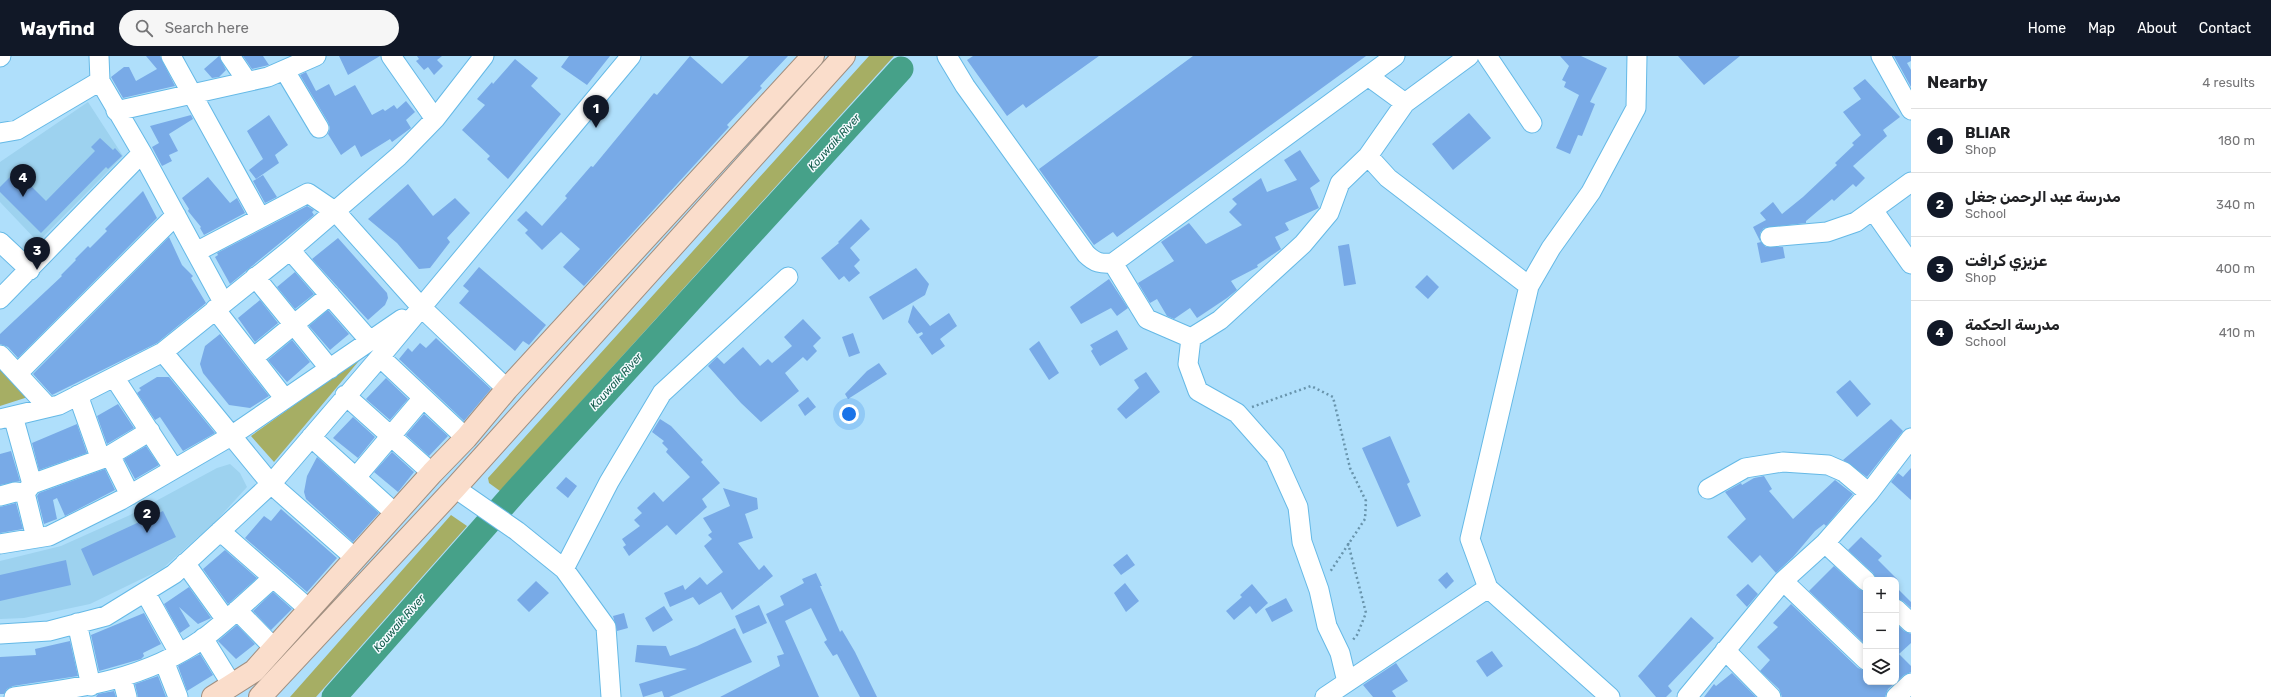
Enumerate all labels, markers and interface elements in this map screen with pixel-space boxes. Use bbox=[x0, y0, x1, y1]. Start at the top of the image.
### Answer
search box bbox=[119, 10, 399, 46]
text: Wayfind bbox=[20, 17, 95, 40]
icon: search bbox=[133, 17, 155, 39]
text: Search here bbox=[165, 19, 249, 37]
text: Home bbox=[2028, 20, 2066, 37]
text: Map bbox=[2088, 20, 2115, 37]
text: About bbox=[2137, 20, 2177, 37]
text: Contact bbox=[2199, 20, 2251, 37]
text: Nearby bbox=[1927, 72, 1988, 92]
text: 4 results bbox=[2202, 75, 2255, 90]
pin: 1 bbox=[583, 95, 609, 128]
water label: Kouwaik River bbox=[806, 111, 864, 173]
text: BLIAR bbox=[1965, 124, 2010, 142]
text: 1 bbox=[1937, 133, 1943, 148]
text: 180 m bbox=[2218, 133, 2255, 148]
text: Shop bbox=[1965, 142, 1996, 157]
pin: 4 bbox=[10, 164, 36, 197]
text: مدرسة عبد الرحمن جغل bbox=[1965, 188, 2121, 206]
text: 2 bbox=[1936, 197, 1944, 212]
text: 340 m bbox=[2216, 197, 2255, 212]
text: School bbox=[1965, 206, 2006, 221]
pin: 3 bbox=[24, 237, 50, 270]
text: عزيزي كرافت bbox=[1965, 252, 2047, 270]
text: 3 bbox=[1936, 261, 1944, 276]
text: 400 m bbox=[2216, 261, 2255, 276]
text: Shop bbox=[1965, 270, 1996, 285]
text: مدرسة الحكمة bbox=[1965, 316, 2060, 334]
text: 4 bbox=[1936, 325, 1944, 340]
text: 410 m bbox=[2219, 325, 2255, 340]
text: School bbox=[1965, 334, 2006, 349]
water label: Kouwaik River bbox=[588, 350, 646, 412]
your location bbox=[839, 404, 859, 424]
pin: 2 bbox=[134, 500, 160, 533]
map controls bbox=[1863, 577, 1899, 685]
button: + bbox=[1863, 577, 1899, 613]
water label: Kouwaik River bbox=[371, 592, 428, 655]
button: − bbox=[1863, 613, 1899, 649]
button: layers bbox=[1863, 649, 1899, 685]

